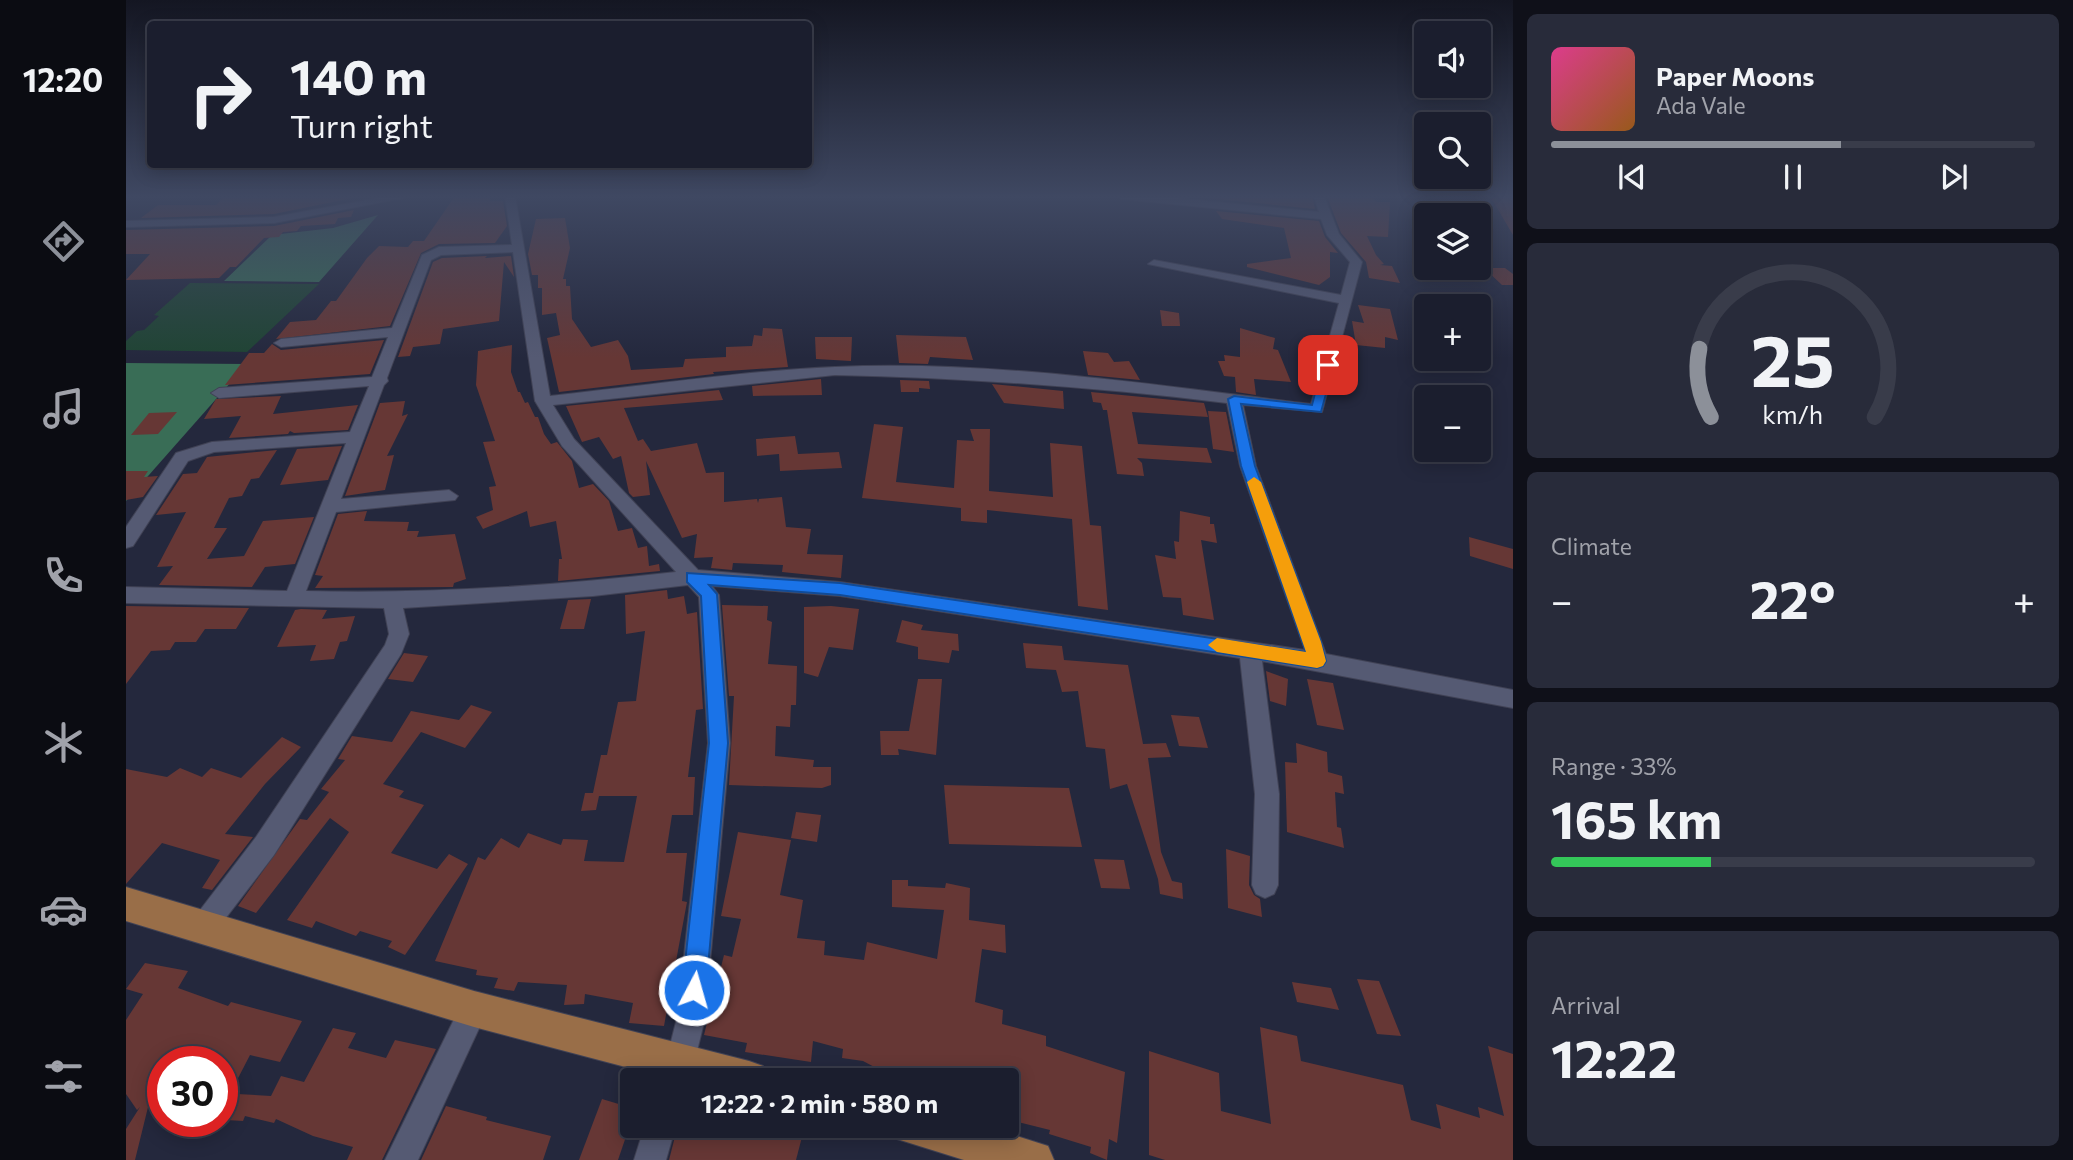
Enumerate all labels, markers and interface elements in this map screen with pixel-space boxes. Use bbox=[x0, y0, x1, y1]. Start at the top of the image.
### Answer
map controls bbox=[1414, 21, 1491, 462]
button: sound bbox=[1414, 21, 1491, 98]
text: 140 m bbox=[290, 45, 427, 105]
icon: right bbox=[175, 49, 266, 140]
text: 12:20 bbox=[23, 59, 103, 99]
text: Paper Moons bbox=[1656, 60, 1814, 91]
text: Ada Vale bbox=[1656, 91, 1746, 119]
text: Turn right bbox=[290, 105, 433, 145]
button: search bbox=[1414, 112, 1491, 189]
icon: previous bbox=[1613, 158, 1651, 196]
icon: pause bbox=[1774, 158, 1812, 196]
icon: next bbox=[1935, 158, 1973, 196]
button: layers bbox=[1414, 203, 1491, 280]
icon: directions bbox=[39, 217, 88, 266]
button: + bbox=[1414, 294, 1491, 371]
text: 25 bbox=[1751, 313, 1835, 402]
pin bbox=[1298, 335, 1358, 395]
icon: arrive bbox=[1309, 346, 1347, 384]
icon: music bbox=[39, 384, 88, 433]
button: − bbox=[1414, 385, 1491, 462]
text: km/h bbox=[1763, 399, 1823, 429]
text: Climate bbox=[1551, 532, 1632, 560]
icon: phone bbox=[39, 551, 88, 600]
text: 22° bbox=[1750, 566, 1835, 630]
text: − bbox=[1551, 576, 1573, 623]
text: + bbox=[2013, 576, 2035, 623]
icon: climate bbox=[39, 718, 88, 767]
text: Range · 33% bbox=[1551, 752, 1677, 780]
text: 165 km bbox=[1551, 786, 1722, 850]
icon: car bbox=[39, 885, 88, 934]
position arrow bbox=[657, 953, 731, 1027]
text: Arrival bbox=[1551, 991, 1621, 1019]
text: 12:22 bbox=[1551, 1025, 1677, 1089]
speed limit sign: 30 bbox=[147, 1046, 238, 1137]
icon: filters bbox=[39, 1052, 88, 1101]
text: 12:22 · 2 min · 580 m bbox=[701, 1087, 938, 1118]

